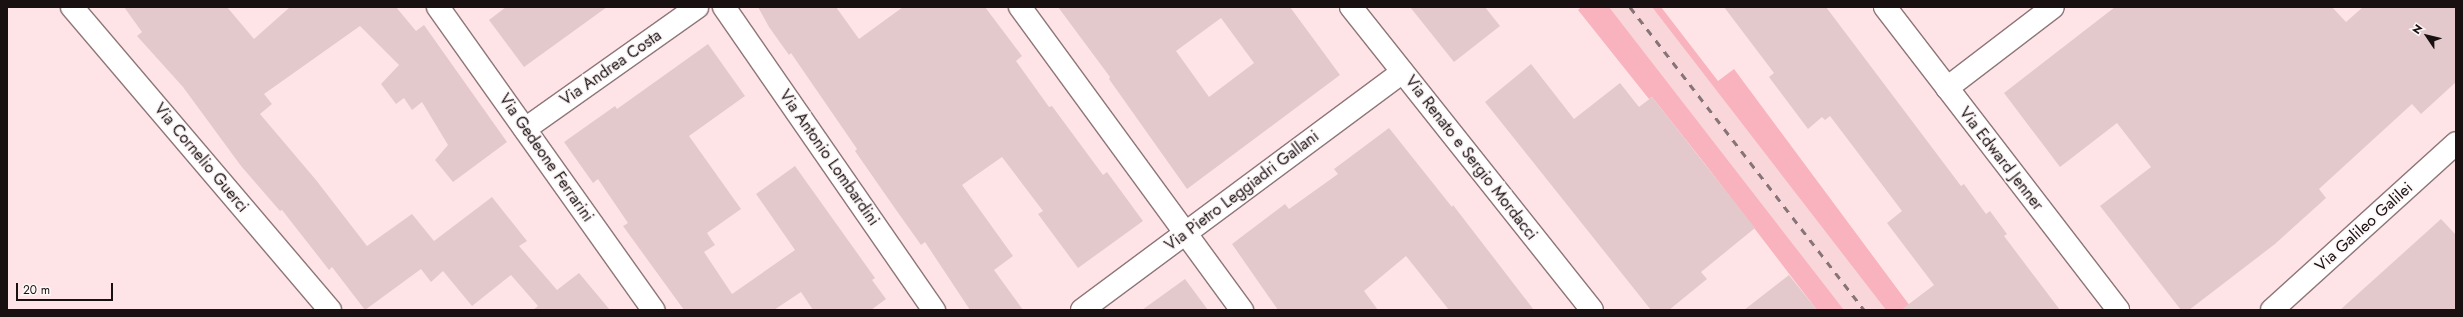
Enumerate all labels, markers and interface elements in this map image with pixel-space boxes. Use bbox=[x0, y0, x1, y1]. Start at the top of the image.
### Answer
north arrow bbox=[2407, 16, 2447, 56]
text: N bbox=[2408, 21, 2426, 37]
street label: Via Andrea Costa bbox=[557, 26, 665, 110]
street label: Via Renato e Sergio Mordacci bbox=[1401, 72, 1541, 244]
street label: Via Antonio Lombardini bbox=[775, 86, 883, 230]
street label: Via Gedeone Ferrarini bbox=[495, 90, 597, 226]
street label: Via Cornelio Guerci bbox=[150, 100, 252, 216]
street label: Via Edward Jenner bbox=[1955, 104, 2047, 214]
street label: Via Pietro Leggiadri Gallani bbox=[1161, 127, 1323, 255]
street label: Via Galileo Galilei bbox=[2311, 178, 2417, 276]
scale bar bbox=[18, 275, 115, 301]
text: 20 m bbox=[23, 281, 50, 299]

